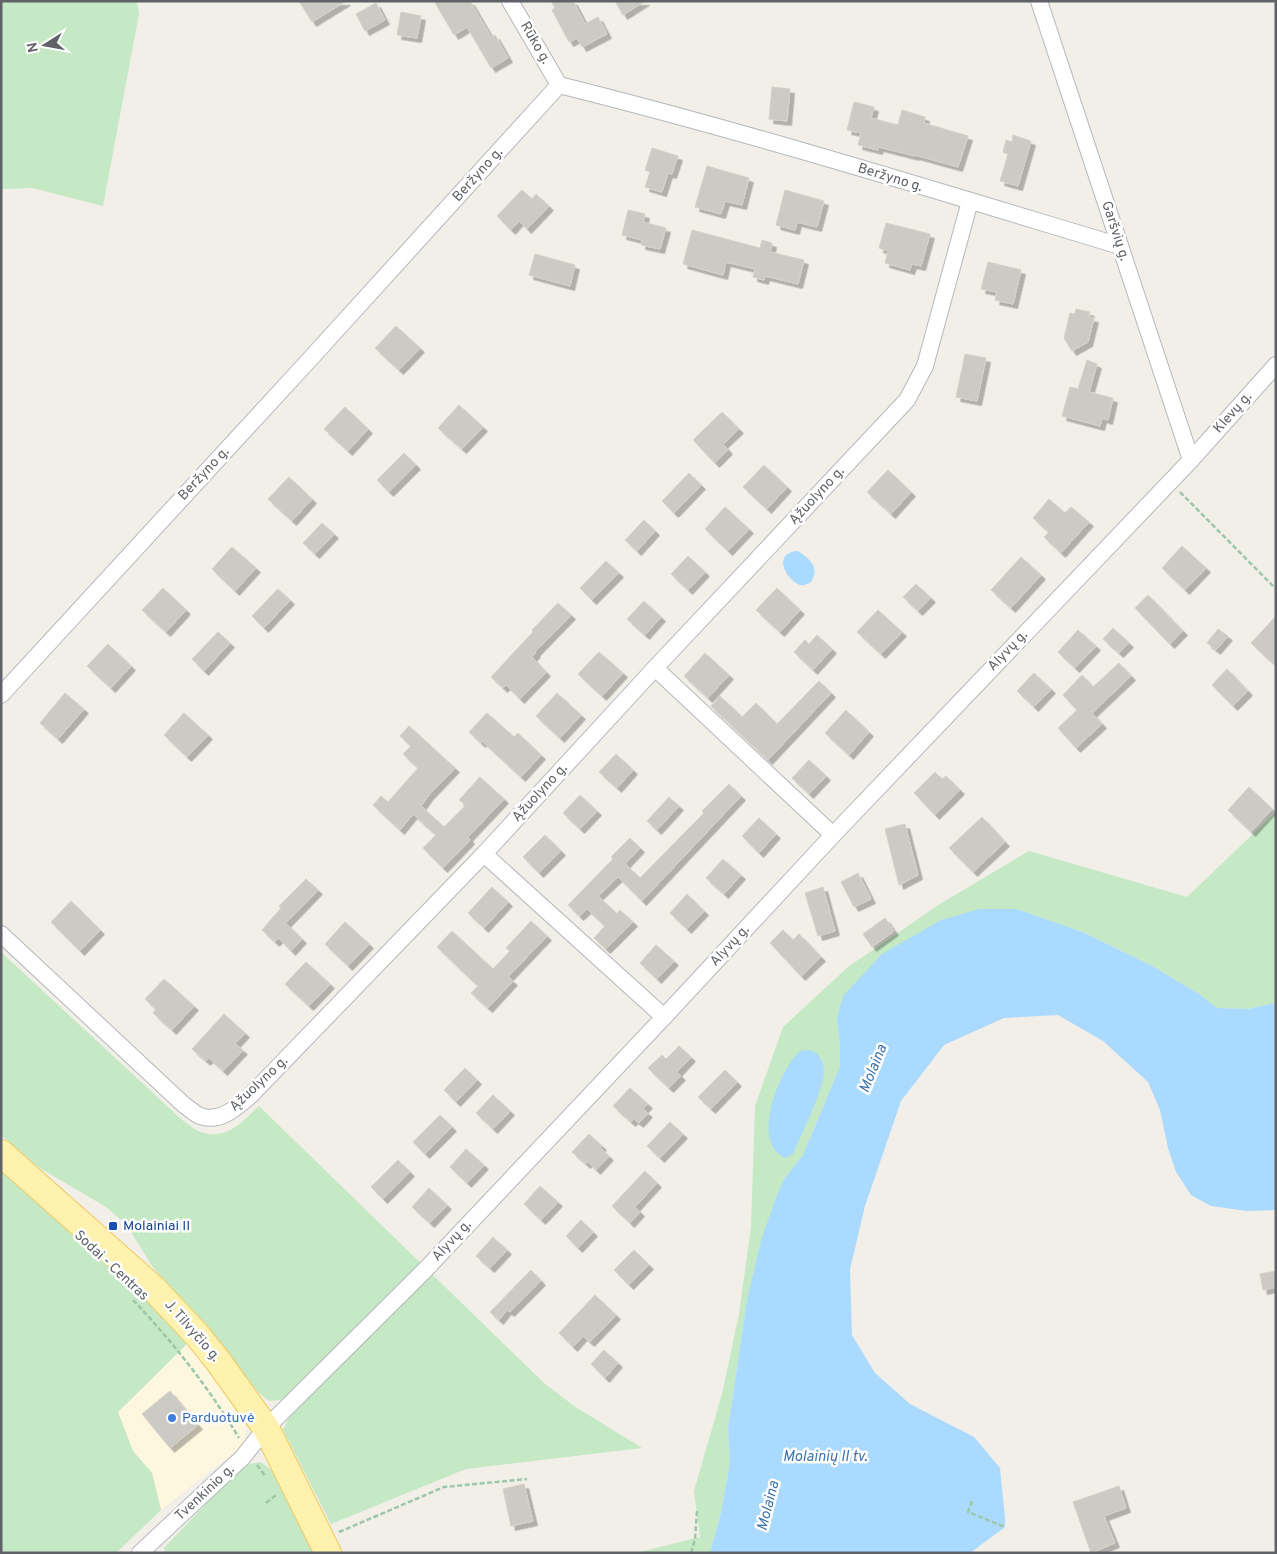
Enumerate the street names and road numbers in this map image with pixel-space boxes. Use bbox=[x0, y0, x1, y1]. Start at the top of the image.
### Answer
street label: Rūko g. bbox=[516, 19, 554, 67]
street label: Beržyno g. bbox=[449, 144, 507, 206]
street label: Beržyno g. bbox=[855, 160, 925, 196]
street label: Garšvių g. bbox=[1097, 199, 1133, 263]
street label: Klevų g. bbox=[1210, 389, 1256, 437]
street label: Beržyno g. bbox=[175, 444, 233, 504]
street label: Ąžuolyno g. bbox=[786, 463, 848, 529]
street label: Alyvų g. bbox=[984, 627, 1032, 675]
street label: Ąžuolyno g. bbox=[509, 760, 571, 826]
street label: Alyvų g. bbox=[707, 922, 753, 970]
street label: Ąžuolyno g. bbox=[226, 1053, 292, 1115]
street label: Alyvų g. bbox=[429, 1217, 475, 1265]
street label: Sodai - Centras bbox=[70, 1227, 152, 1305]
street label: J. Tilvyčio g. bbox=[161, 1297, 223, 1365]
street label: Tvenkinio g. bbox=[172, 1461, 238, 1525]

